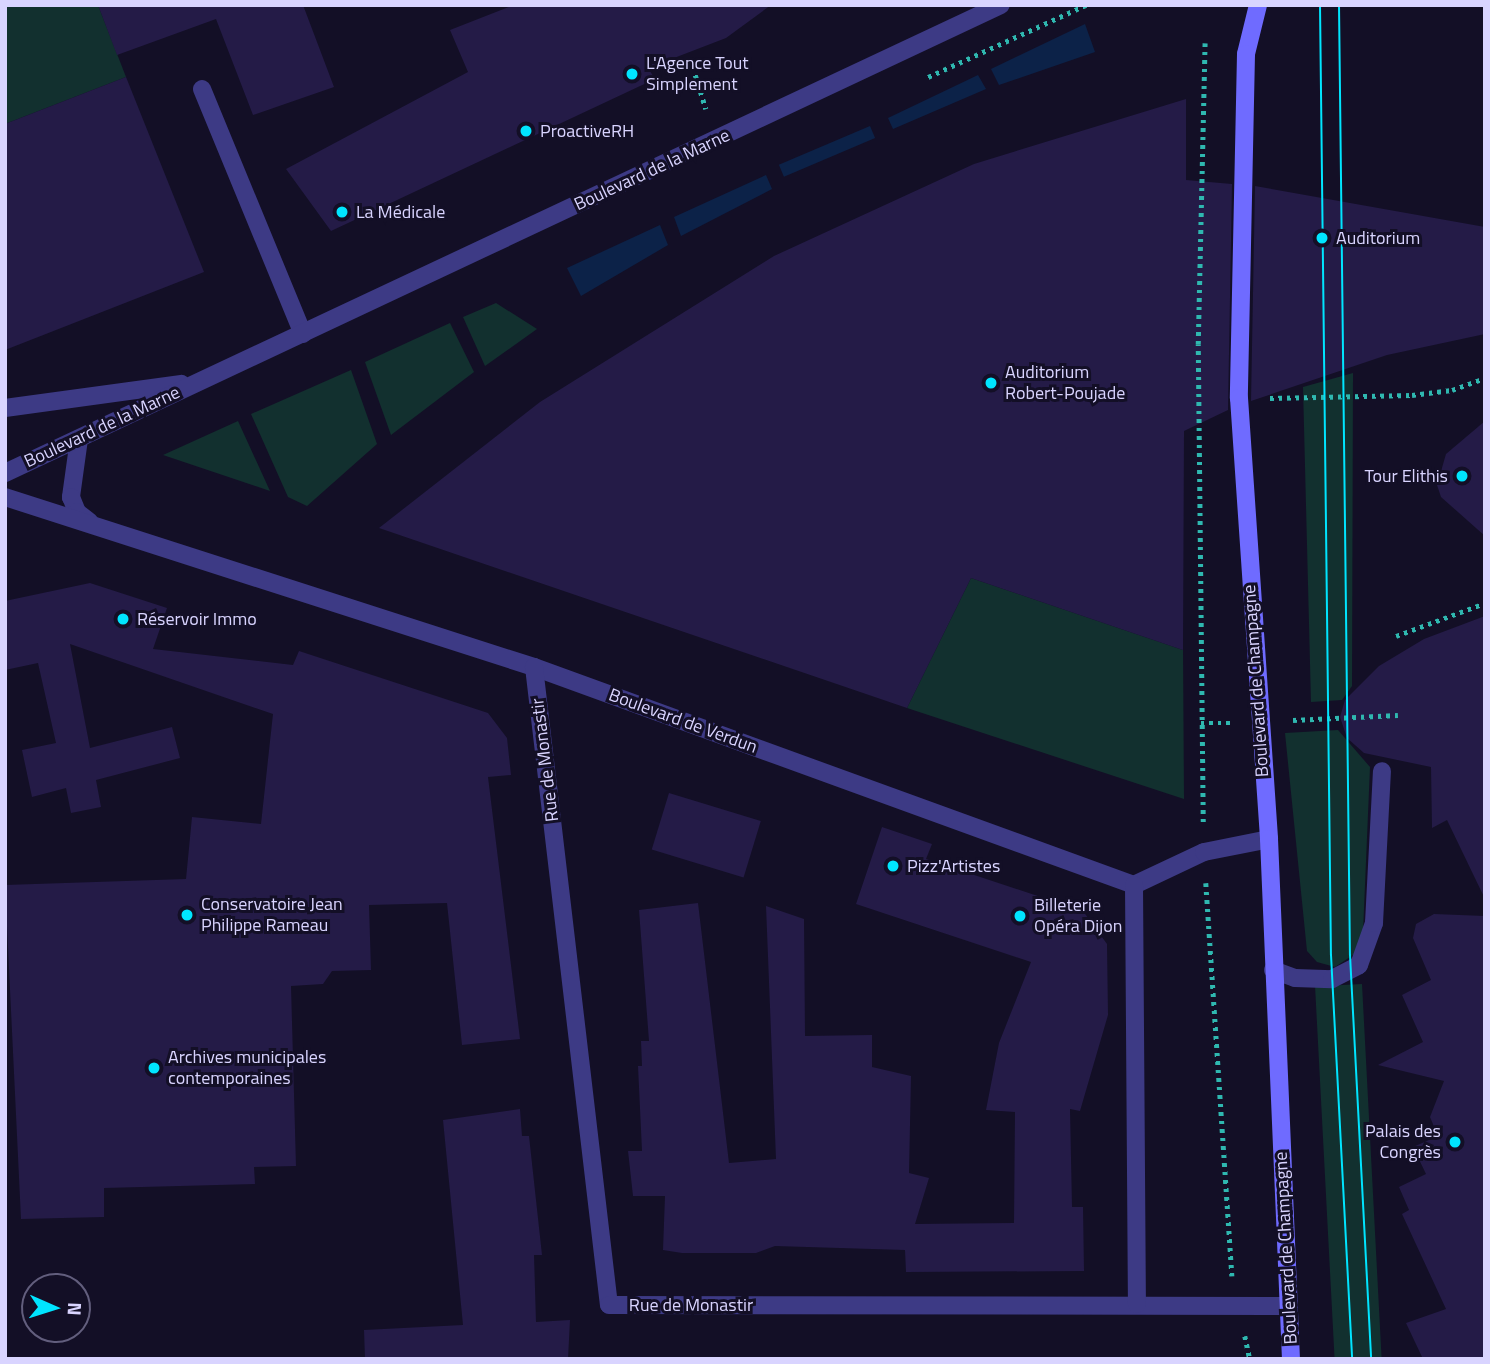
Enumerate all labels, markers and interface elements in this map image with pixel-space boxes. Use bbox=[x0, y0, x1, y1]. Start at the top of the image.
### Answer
place label: L'Agence Tout Simplement bbox=[646, 53, 749, 96]
marker: L'Agence Tout Simplement bbox=[624, 66, 640, 82]
place label: ProactiveRH bbox=[540, 120, 634, 142]
marker: ProactiveRH bbox=[518, 123, 534, 139]
street label: Boulevard de la Marne bbox=[571, 124, 733, 216]
place label: La Médicale bbox=[356, 201, 445, 223]
marker: La Médicale bbox=[334, 204, 350, 220]
place label: Auditorium bbox=[1336, 227, 1420, 249]
marker: Auditorium bbox=[1314, 230, 1330, 246]
place label: Auditorium Robert-Poujade bbox=[1005, 362, 1125, 404]
marker: Auditorium Robert-Poujade bbox=[983, 375, 999, 391]
street label: Boulevard de la Marne bbox=[21, 381, 183, 473]
place label: Tour Elithis bbox=[1365, 465, 1448, 487]
marker: Tour Elithis bbox=[1454, 468, 1470, 484]
street label: Boulevard de Champagne bbox=[1238, 584, 1274, 778]
place label: Réservoir Immo bbox=[137, 608, 257, 630]
marker: Réservoir Immo bbox=[115, 611, 131, 627]
street label: Boulevard de Verdun bbox=[606, 684, 760, 758]
street label: Rue de Monastir bbox=[527, 697, 563, 823]
place label: Pizz'Artistes bbox=[907, 855, 1000, 877]
marker: Pizz'Artistes bbox=[885, 858, 901, 874]
place label: Conservatoire Jean Philippe Rameau bbox=[201, 894, 343, 936]
place label: Billeterie Opéra Dijon bbox=[1034, 895, 1122, 937]
marker: Conservatoire Jean Philippe Rameau bbox=[179, 907, 195, 923]
marker: Billeterie Opéra Dijon bbox=[1012, 908, 1028, 924]
place label: Archives municipales contemporaines bbox=[168, 1047, 326, 1090]
marker: Archives municipales contemporaines bbox=[146, 1060, 162, 1076]
place label: Palais des Congrès bbox=[1365, 1121, 1441, 1164]
marker: Palais des Congrès bbox=[1447, 1134, 1463, 1150]
street label: Boulevard de Champagne bbox=[1270, 1151, 1302, 1345]
north arrow bbox=[21, 1273, 91, 1343]
street label: Rue de Monastir bbox=[629, 1294, 753, 1316]
text: N bbox=[61, 1302, 90, 1316]

